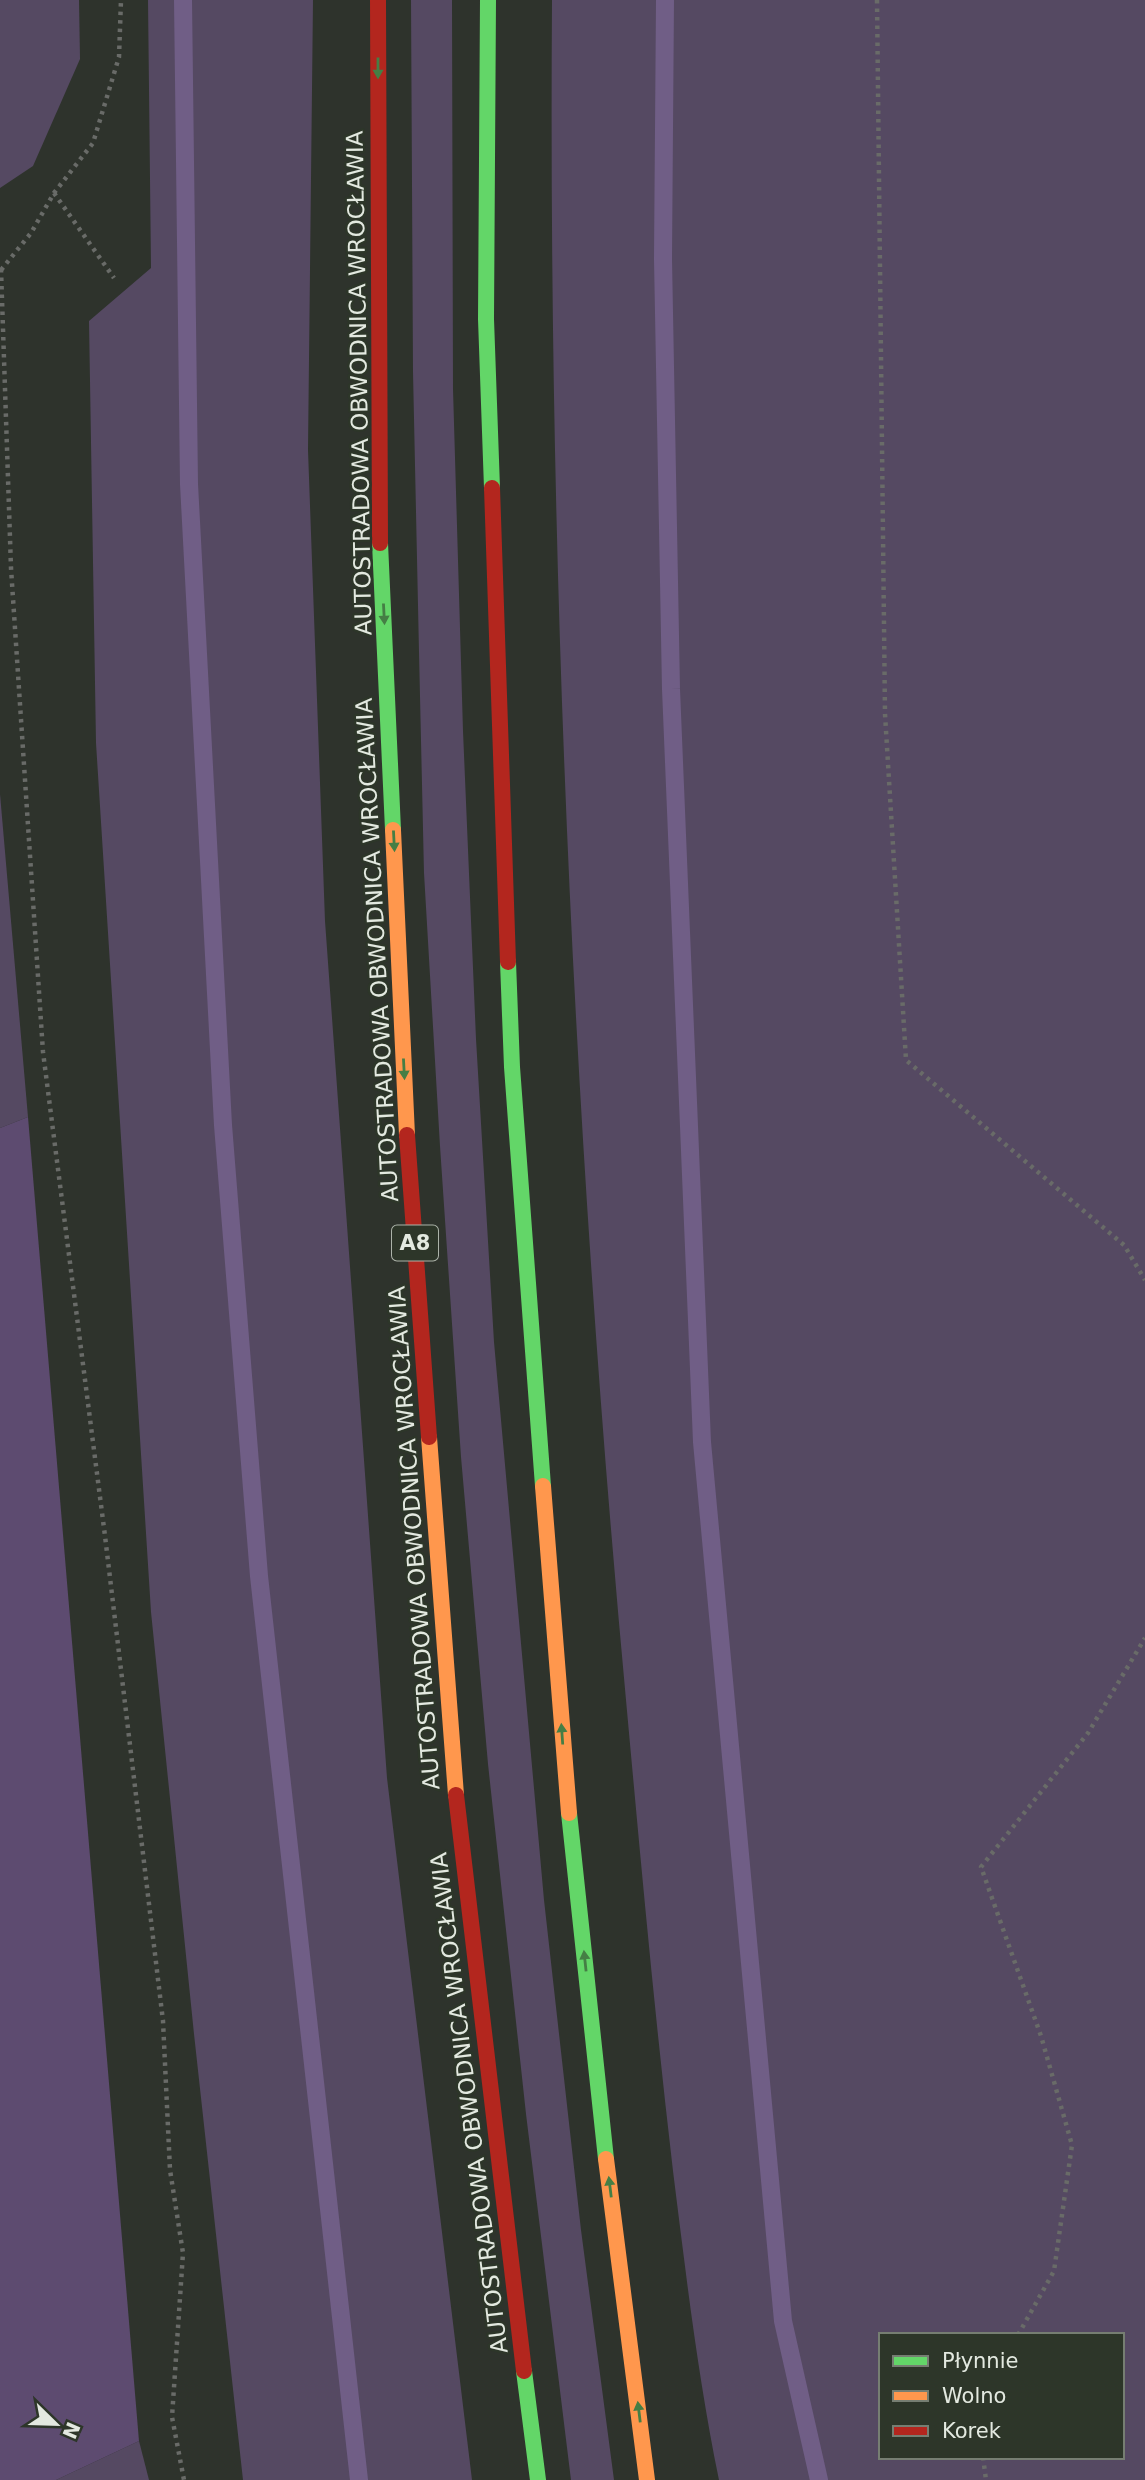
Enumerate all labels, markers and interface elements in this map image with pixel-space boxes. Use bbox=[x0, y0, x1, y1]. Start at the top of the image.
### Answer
one-way arrow bbox=[372, 57, 384, 79]
street label: AUTOSTRADOWA OBWODNICA WROCŁAWIA bbox=[342, 130, 376, 636]
one-way arrow bbox=[378, 603, 389, 625]
street label: AUTOSTRADOWA OBWODNICA WROCŁAWIA bbox=[351, 697, 403, 1203]
one-way arrow bbox=[389, 831, 400, 853]
one-way arrow bbox=[399, 1058, 410, 1080]
road number: A8 bbox=[392, 1226, 438, 1260]
street label: AUTOSTRADOWA OBWODNICA WROCŁAWIA bbox=[383, 1285, 445, 1791]
one-way arrow bbox=[556, 1723, 567, 1745]
street label: AUTOSTRADOWA OBWODNICA WROCŁAWIA bbox=[425, 1851, 513, 2355]
one-way arrow bbox=[579, 1949, 590, 1971]
one-way arrow bbox=[604, 2175, 615, 2197]
legend bbox=[879, 2333, 1124, 2459]
text: Płynnie bbox=[942, 2349, 1018, 2373]
text: Wolno bbox=[942, 2384, 1006, 2408]
north arrow bbox=[21, 2389, 91, 2459]
one-way arrow bbox=[633, 2401, 644, 2423]
text: N bbox=[58, 2419, 85, 2442]
text: Korek bbox=[942, 2419, 1002, 2443]

